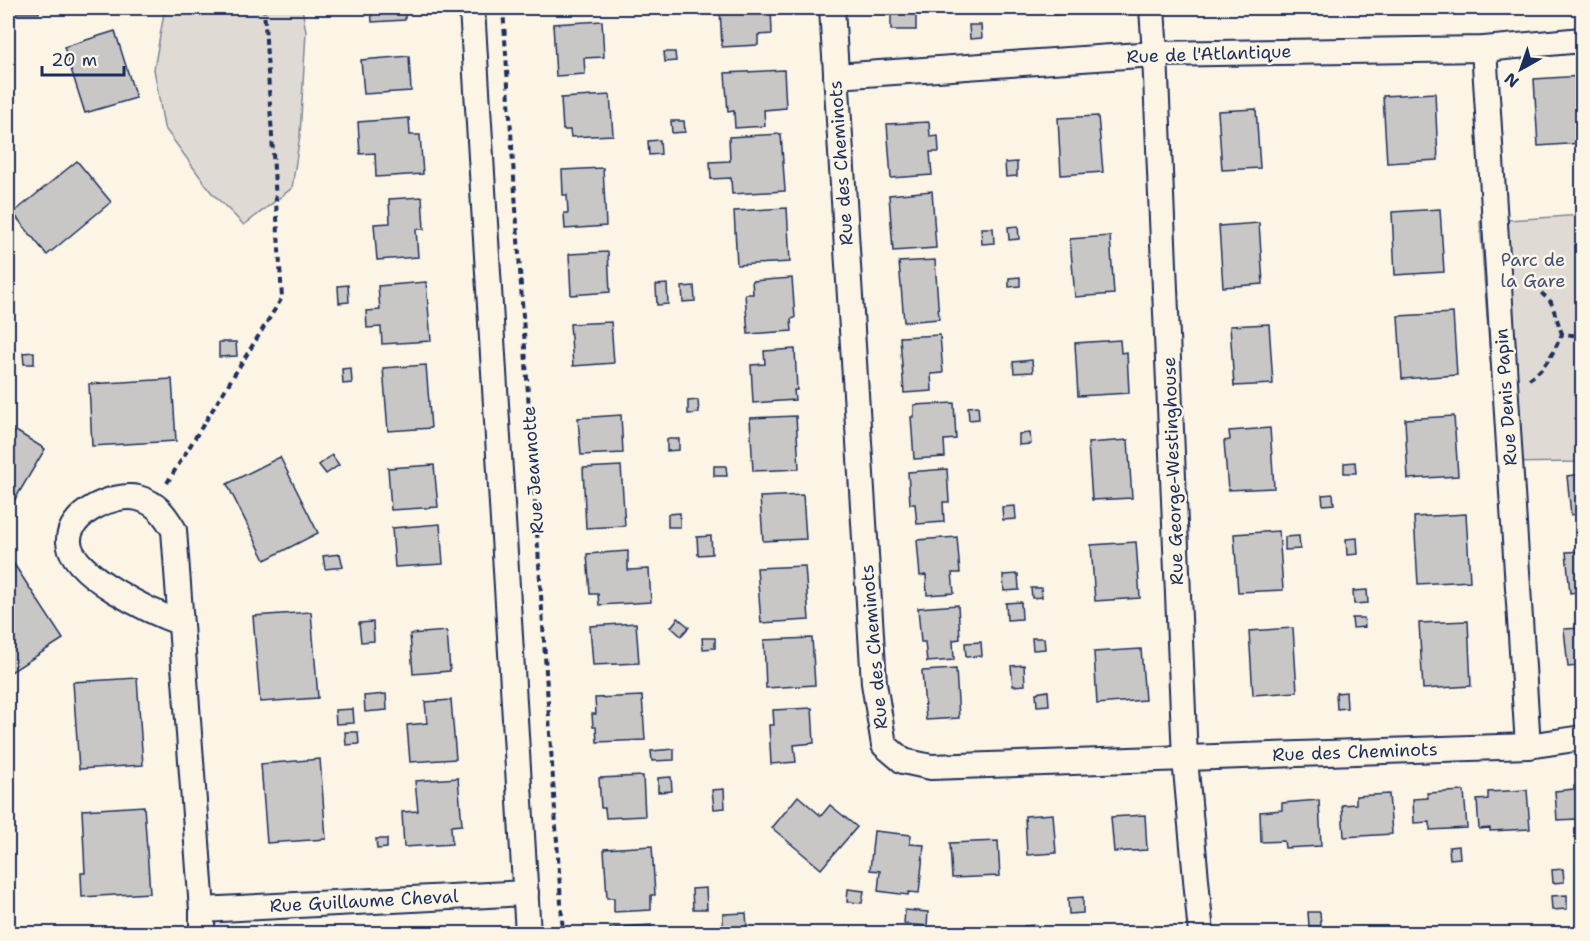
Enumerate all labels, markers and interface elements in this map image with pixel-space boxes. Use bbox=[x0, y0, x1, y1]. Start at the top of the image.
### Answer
scale bar bbox=[42, 39, 124, 77]
street label: Rue de l'Atlantique bbox=[1126, 39, 1292, 69]
north arrow bbox=[1491, 39, 1551, 99]
text: 20 m bbox=[51, 48, 97, 72]
text: N bbox=[1500, 68, 1523, 92]
street label: Rue des Cheminots bbox=[823, 80, 859, 246]
park label: Parc de la Gare bbox=[1501, 248, 1565, 293]
street label: Rue Denis Papin bbox=[1489, 328, 1523, 466]
street label: Rue George-Westinghouse bbox=[1157, 356, 1189, 586]
street label: Rue Jeannotte bbox=[517, 405, 549, 535]
street label: Rue des Cheminots bbox=[855, 564, 893, 730]
street label: Rue des Cheminots bbox=[1272, 737, 1438, 767]
street label: Rue Guillaume Cheval bbox=[269, 884, 459, 918]

